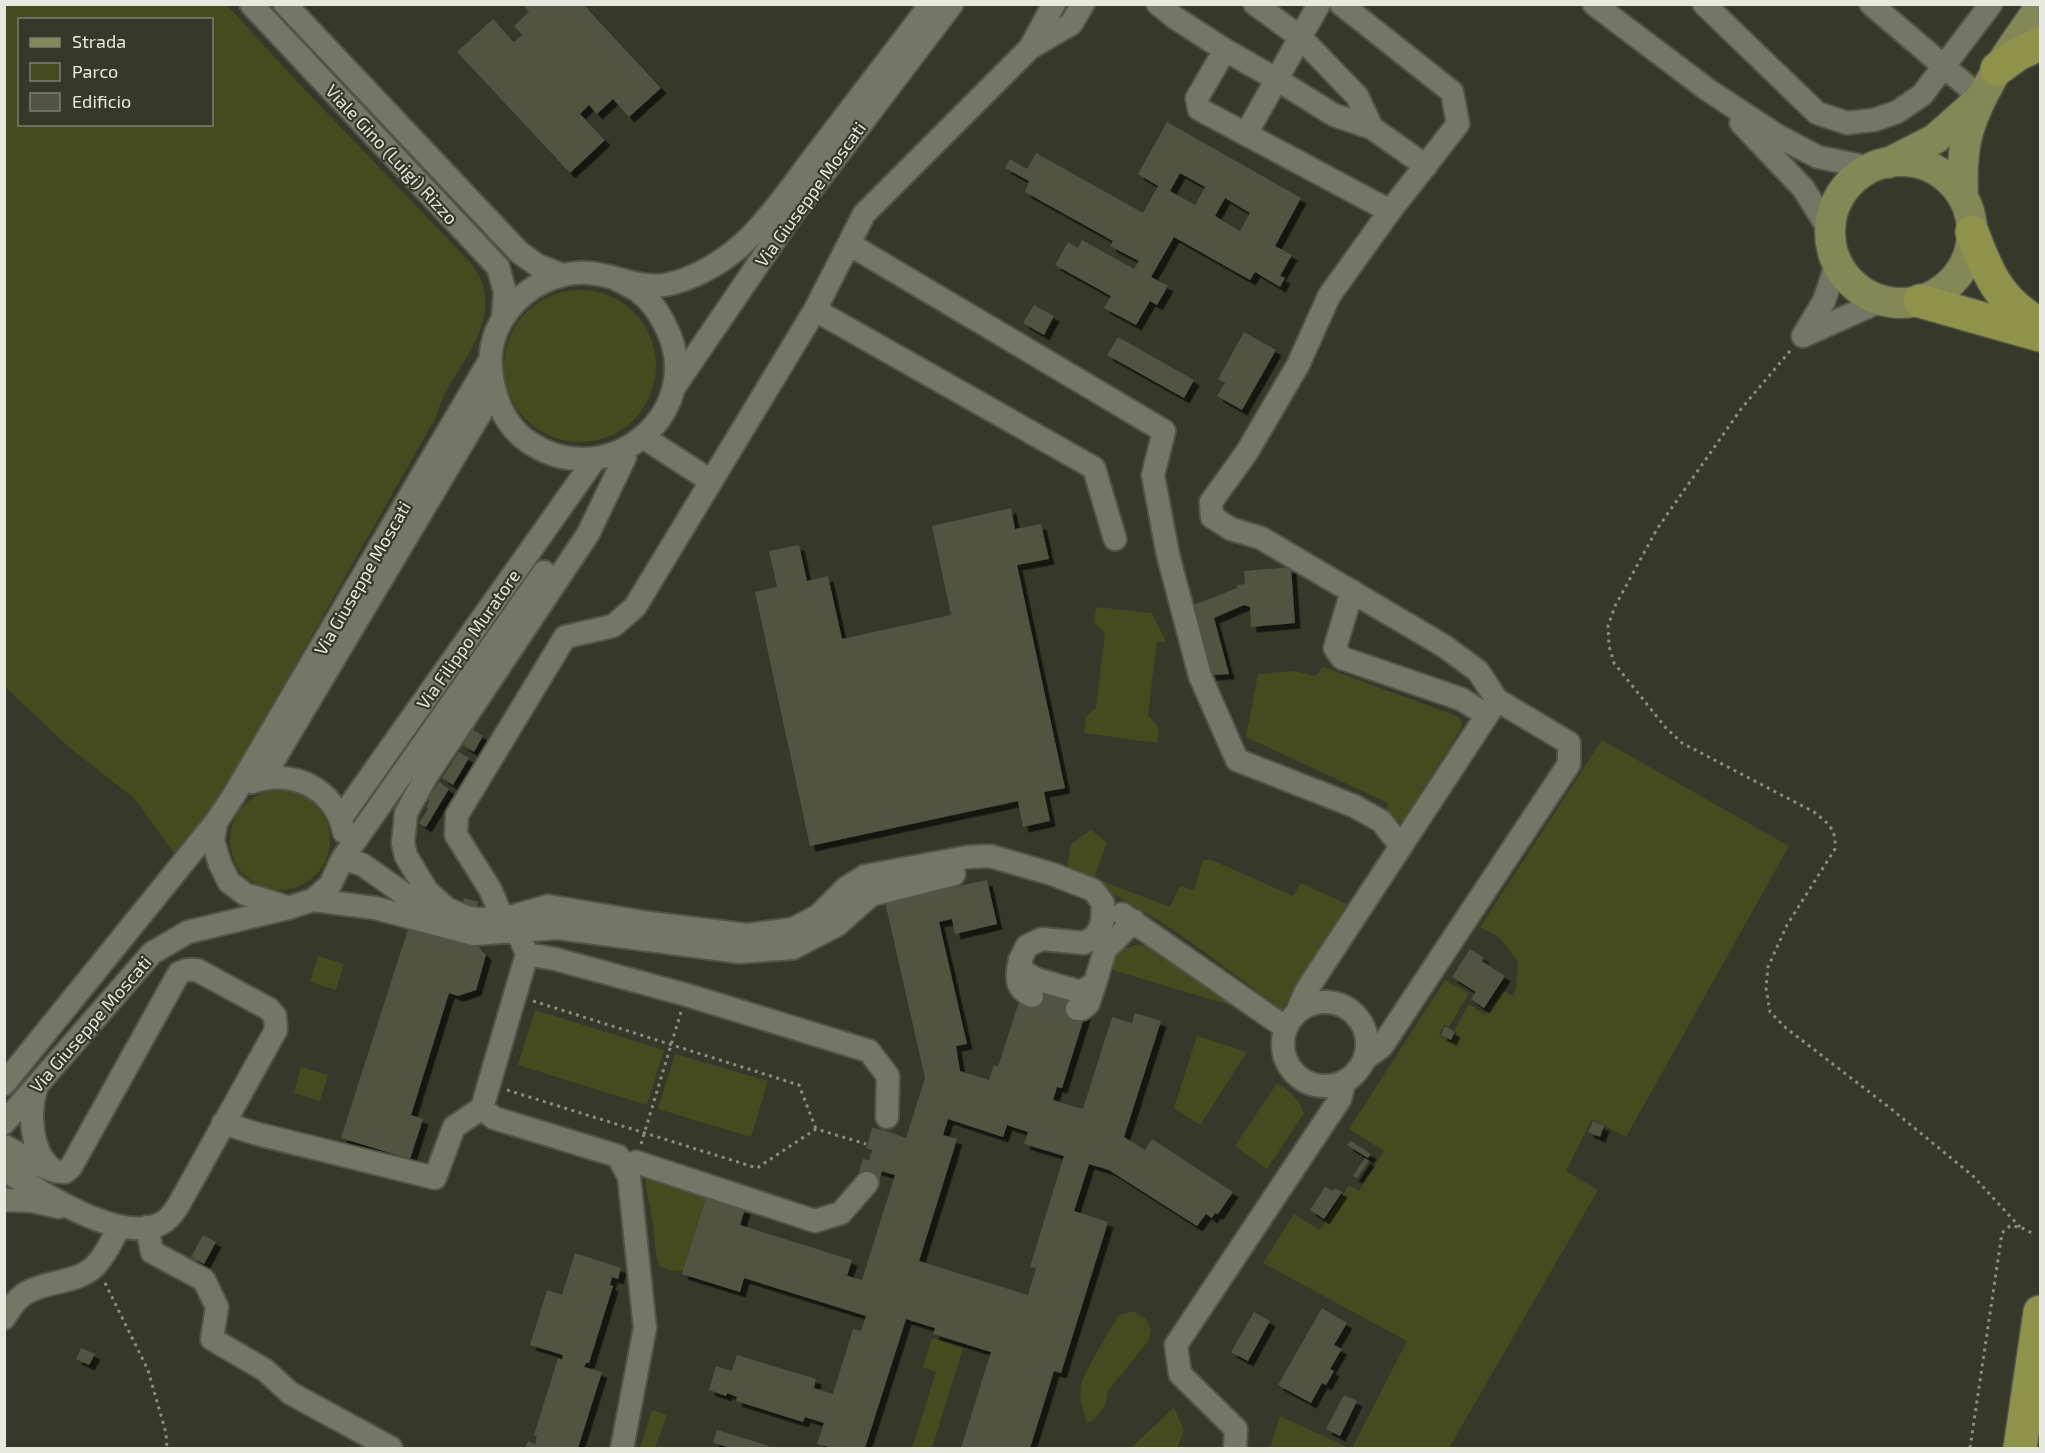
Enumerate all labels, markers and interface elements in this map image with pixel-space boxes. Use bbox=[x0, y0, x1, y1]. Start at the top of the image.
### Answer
legend bbox=[18, 18, 213, 126]
text: Strada bbox=[72, 30, 126, 52]
text: Parco bbox=[72, 60, 118, 82]
street label: Viale Gino (Luigi) Rizzo bbox=[321, 79, 463, 229]
text: Edificio bbox=[72, 90, 131, 112]
street label: Via Giuseppe Moscati bbox=[750, 117, 870, 271]
street label: Via Giuseppe Moscati bbox=[309, 497, 415, 659]
street label: Via Filippo Muratore bbox=[412, 565, 524, 713]
street label: Via Giuseppe Moscati bbox=[25, 951, 155, 1097]

